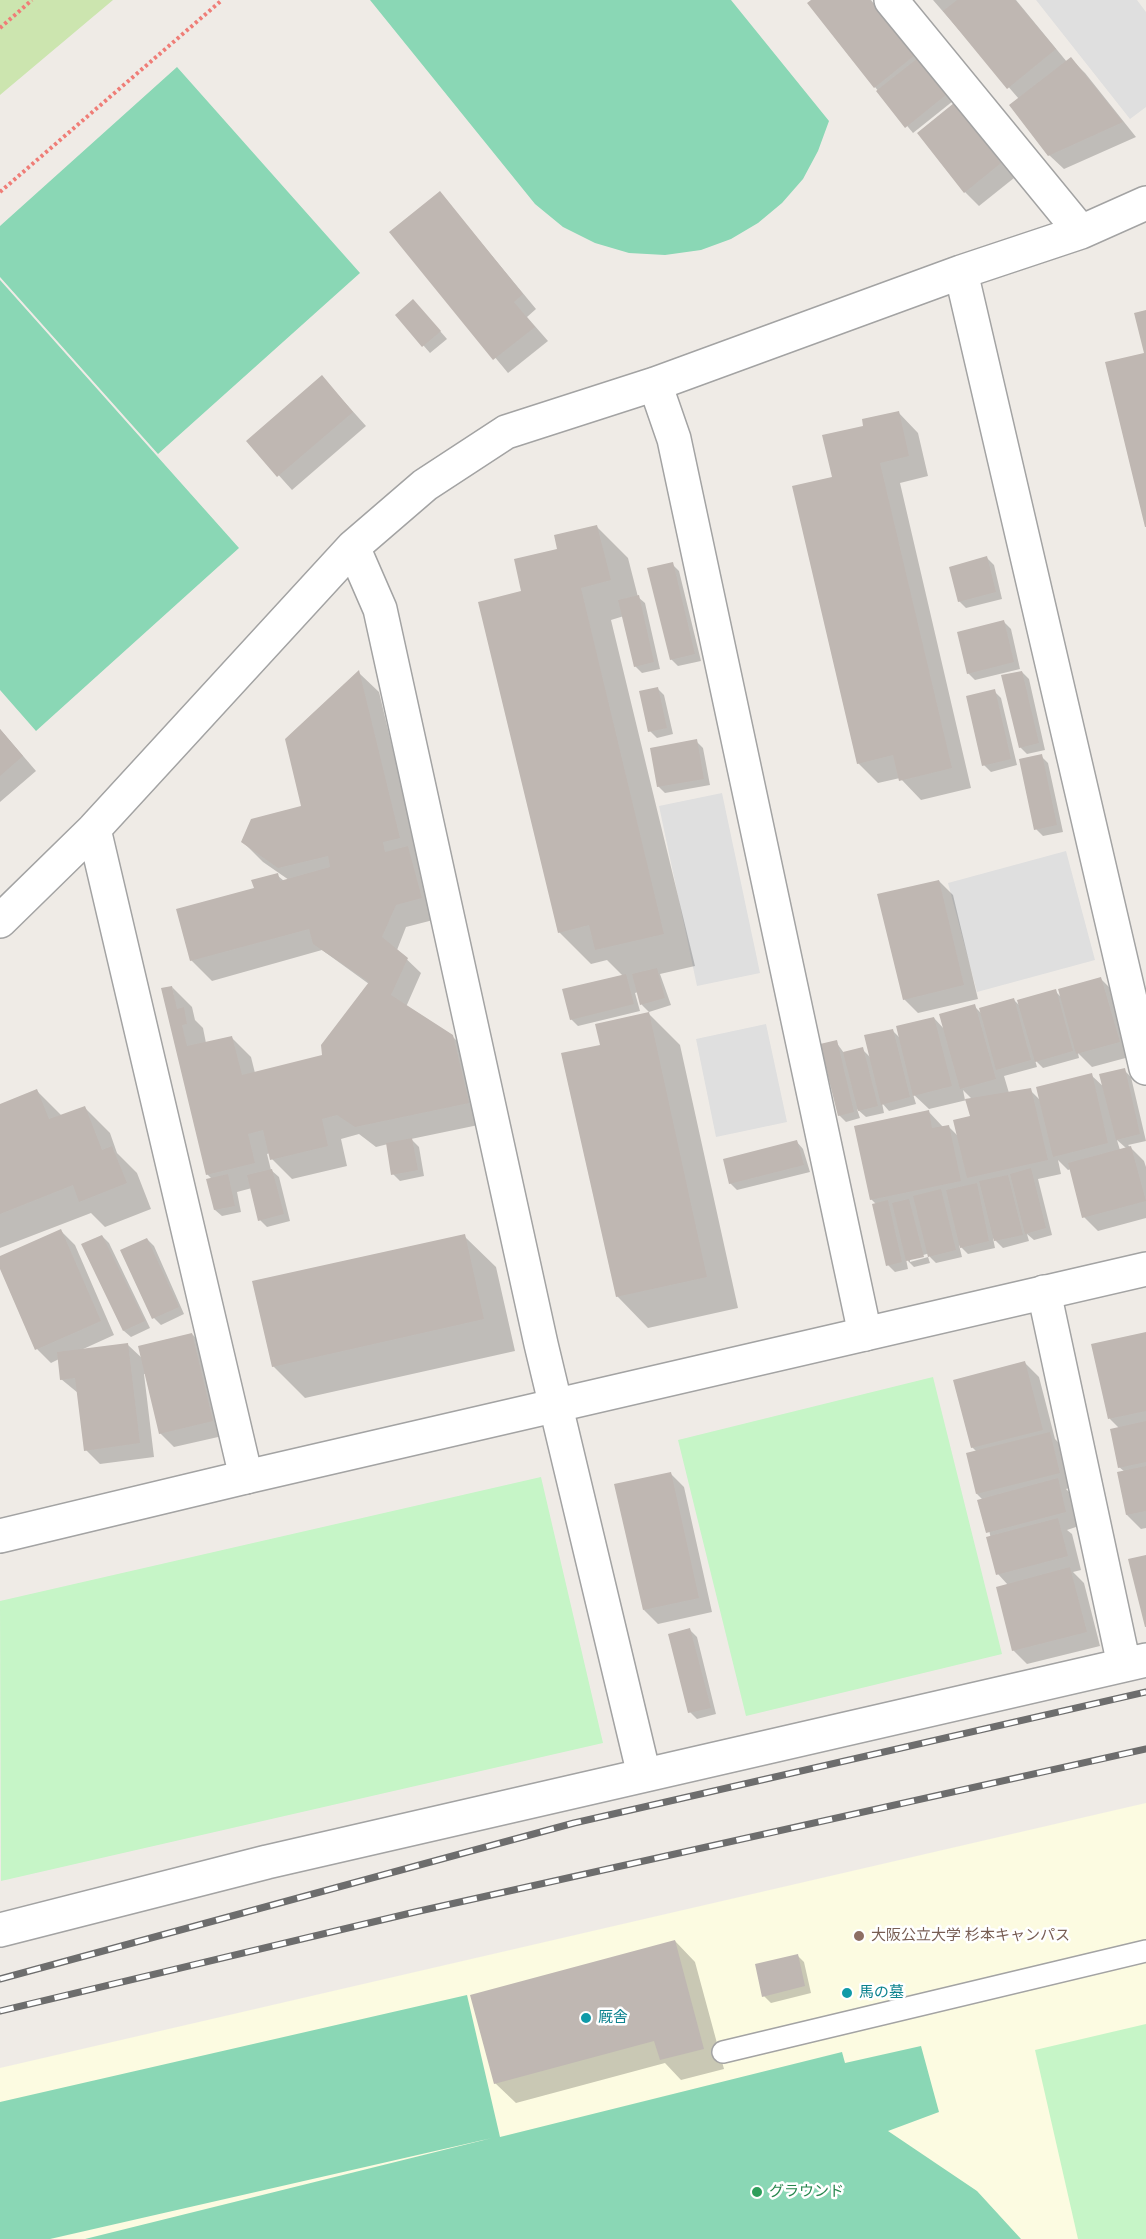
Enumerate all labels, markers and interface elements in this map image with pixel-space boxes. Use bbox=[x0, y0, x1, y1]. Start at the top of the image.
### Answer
place label: 大阪公立大学 杉本キャンパス bbox=[871, 1927, 1070, 1945]
marker: 大阪公立大学 杉本キャンパス bbox=[852, 1929, 866, 1943]
place label: 馬の墓 bbox=[859, 1984, 904, 2002]
marker: 馬の墓 bbox=[840, 1986, 854, 2000]
place label: 厩舎 bbox=[598, 2009, 628, 2027]
marker: 厩舎 bbox=[579, 2011, 593, 2025]
place label: グラウンド bbox=[769, 2183, 844, 2201]
marker: グラウンド bbox=[750, 2185, 764, 2199]

